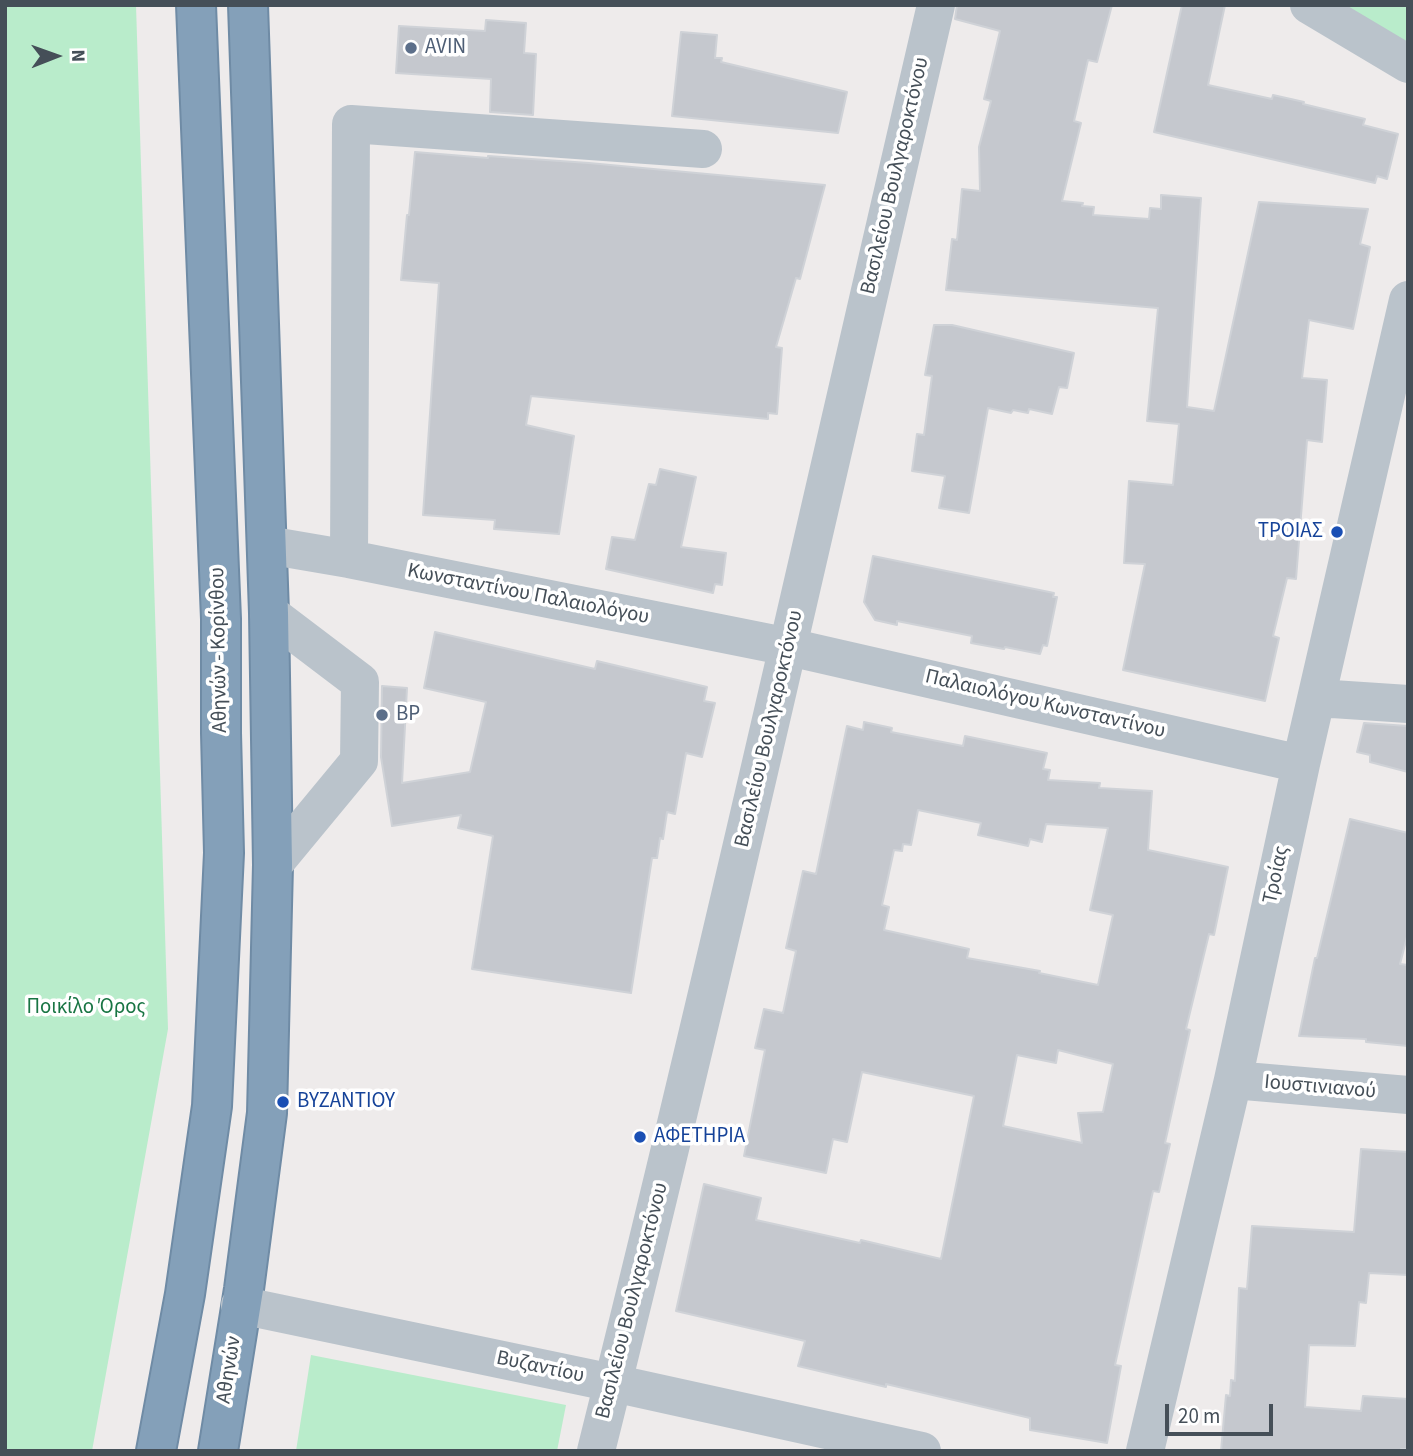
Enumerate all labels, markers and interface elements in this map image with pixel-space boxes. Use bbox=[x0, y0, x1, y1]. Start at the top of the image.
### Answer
north arrow bbox=[21, 21, 91, 91]
place label: AVIN bbox=[425, 35, 466, 61]
marker: AVIN bbox=[403, 40, 419, 56]
text: N bbox=[64, 49, 91, 62]
street label: Βασιλείου Βουλγαροκτόνου bbox=[856, 55, 936, 297]
place label: ΤΡΟΙΑΣ bbox=[1258, 519, 1323, 545]
marker: ΤΡΟΙΑΣ bbox=[1329, 524, 1345, 540]
street label: Κωνσταντίνου Παλαιολόγου bbox=[405, 559, 651, 631]
street label: Αθηνών - Κορίνθου bbox=[206, 567, 234, 733]
street label: Βασιλείου Βουλγαροκτόνου bbox=[730, 608, 810, 850]
street label: Παλαιολόγου Κωνσταντίνου bbox=[922, 665, 1168, 745]
place label: BP bbox=[396, 702, 420, 728]
marker: BP bbox=[374, 707, 390, 723]
street label: Τροίας bbox=[1259, 844, 1295, 906]
park label: Ποικίλο Όρος bbox=[26, 995, 146, 1021]
street label: Ιουστινιανού bbox=[1263, 1071, 1377, 1105]
place label: ΒΥΖΑΝΤΙΟΥ bbox=[297, 1089, 395, 1115]
marker: ΒΥΖΑΝΤΙΟΥ bbox=[275, 1094, 291, 1110]
place label: ΑΦΕΤΗΡΙΑ bbox=[654, 1124, 745, 1150]
marker: ΑΦΕΤΗΡΙΑ bbox=[632, 1129, 648, 1145]
street label: Βασιλείου Βουλγαροκτόνου bbox=[591, 1180, 675, 1422]
street label: Αθηνών bbox=[212, 1335, 248, 1405]
street label: Βυζαντίου bbox=[494, 1346, 586, 1390]
scale bar bbox=[1168, 1390, 1276, 1434]
text: 20 m bbox=[1178, 1401, 1220, 1431]

